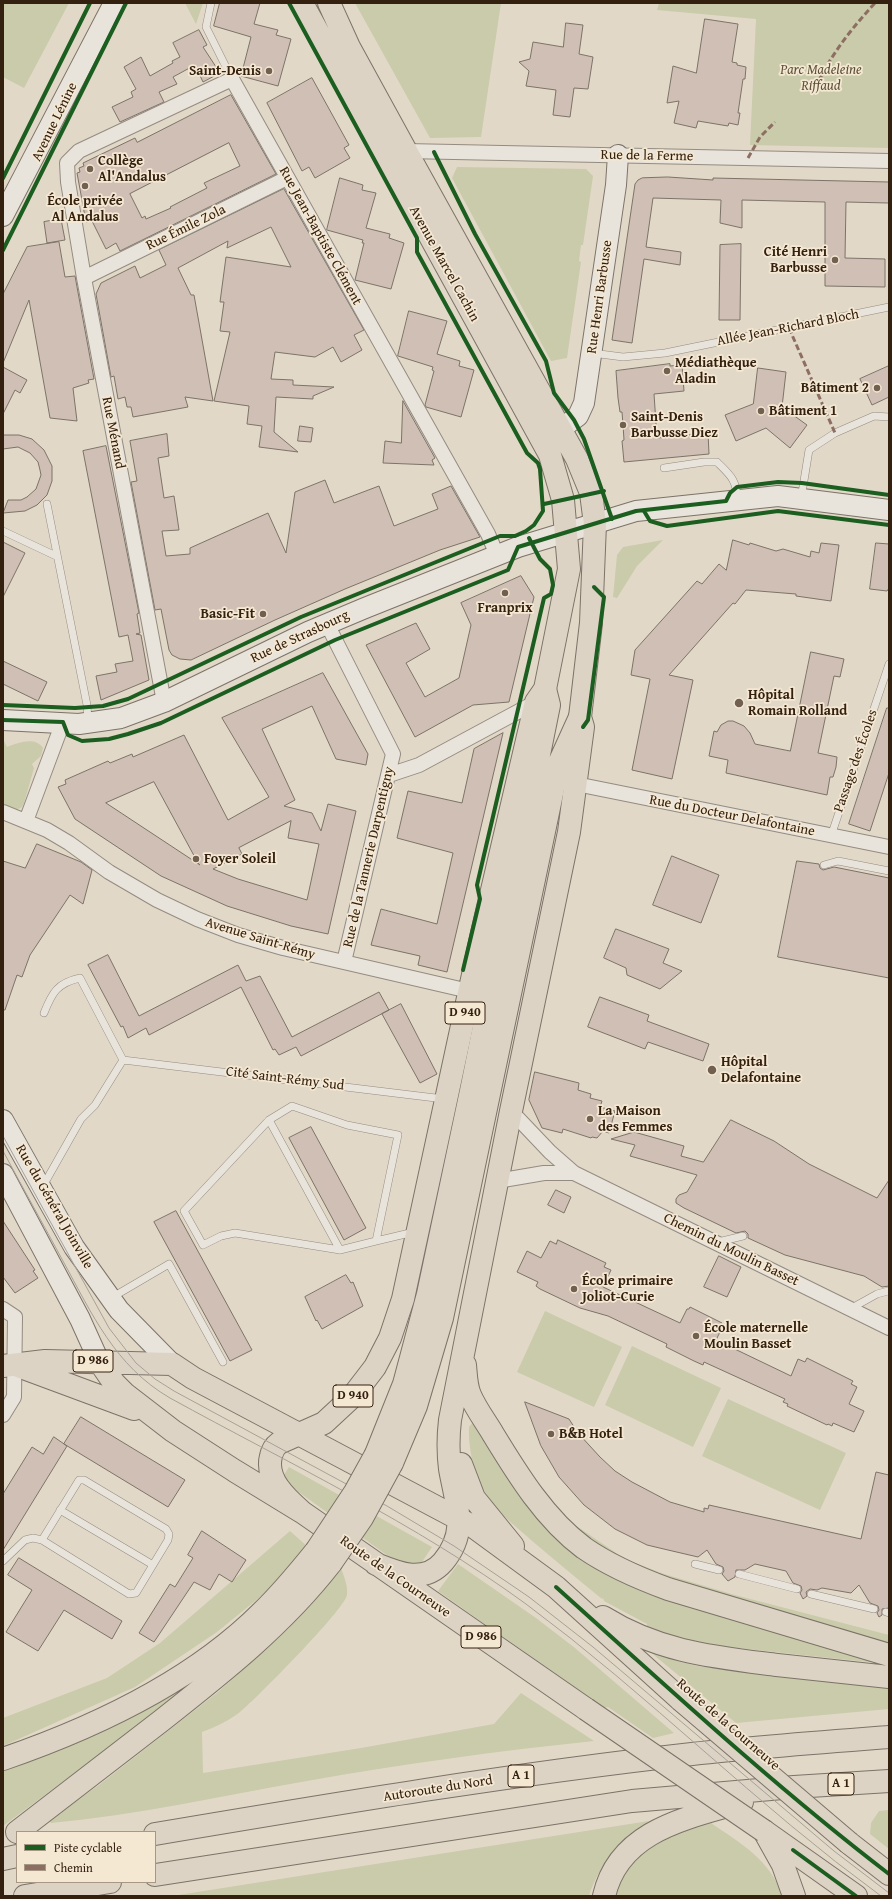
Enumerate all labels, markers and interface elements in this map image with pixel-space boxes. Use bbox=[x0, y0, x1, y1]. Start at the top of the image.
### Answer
park label: Parc Madeleine Riffaud bbox=[780, 62, 862, 94]
place label: Saint-Denis bbox=[189, 63, 261, 79]
marker: Saint-Denis bbox=[264, 66, 274, 76]
street label: Avenue Lénine bbox=[29, 80, 81, 164]
street label: Rue de la Ferme bbox=[601, 147, 693, 165]
place label: Collège Al'Andalus bbox=[98, 153, 166, 186]
marker: Collège Al'Andalus bbox=[85, 164, 95, 174]
street label: Rue Jean-Baptiste Clément bbox=[275, 164, 365, 308]
marker: École privée Al Andalus bbox=[80, 181, 90, 191]
place label: École privée Al Andalus bbox=[47, 193, 123, 226]
street label: Rue Émile Zola bbox=[143, 202, 229, 254]
street label: Avenue Marcel Cachin bbox=[405, 203, 483, 325]
street label: Rue Henri Barbusse bbox=[584, 239, 616, 355]
place label: Cité Henri Barbusse bbox=[764, 244, 827, 276]
marker: Cité Henri Barbusse bbox=[830, 255, 840, 265]
street label: Allée Jean-Richard Bloch bbox=[716, 306, 860, 350]
place label: Médiathèque Aladin bbox=[675, 355, 757, 388]
marker: Médiathèque Aladin bbox=[662, 366, 672, 376]
place label: Bâtiment 2 bbox=[801, 380, 869, 396]
marker: Bâtiment 2 bbox=[872, 383, 882, 393]
street label: Rue Ménand bbox=[98, 395, 128, 471]
place label: Bâtiment 1 bbox=[769, 403, 837, 419]
marker: Bâtiment 1 bbox=[756, 406, 766, 416]
place label: Saint-Denis Barbusse Diez bbox=[631, 409, 718, 442]
marker: Saint-Denis Barbusse Diez bbox=[618, 420, 628, 430]
marker: Franprix bbox=[500, 588, 510, 598]
place label: Franprix bbox=[477, 600, 533, 616]
place label: Basic-Fit bbox=[200, 606, 255, 622]
street label: Rue de Strasbourg bbox=[248, 607, 352, 667]
marker: Basic-Fit bbox=[258, 609, 268, 619]
place label: Hôpital Romain Rolland bbox=[748, 687, 847, 720]
marker: Hôpital Romain Rolland bbox=[733, 697, 745, 709]
street label: Passage des Écoles bbox=[831, 707, 881, 815]
street label: Rue de la Tannerie Darpentigny bbox=[340, 765, 398, 949]
street label: Rue du Docteur Delafontaine bbox=[648, 792, 816, 840]
place label: Foyer Soleil bbox=[204, 851, 276, 867]
marker: Foyer Soleil bbox=[191, 854, 201, 864]
street label: Avenue Saint-Rémy bbox=[203, 914, 317, 964]
road number: D 940 bbox=[445, 1002, 485, 1024]
place label: Hôpital Delafontaine bbox=[721, 1054, 801, 1086]
street label: Cité Saint-Rémy Sud bbox=[225, 1063, 345, 1095]
marker: Hôpital Delafontaine bbox=[706, 1064, 718, 1076]
place label: La Maison des Femmes bbox=[598, 1103, 672, 1136]
marker: La Maison des Femmes bbox=[585, 1114, 595, 1124]
street label: Rue du Général Joinville bbox=[12, 1142, 96, 1272]
street label: Chemin du Moulin Basset bbox=[661, 1210, 801, 1290]
place label: École primaire Joliot-Curie bbox=[582, 1273, 673, 1306]
marker: École primaire Joliot-Curie bbox=[569, 1284, 579, 1294]
place label: École maternelle Moulin Basset bbox=[704, 1320, 808, 1352]
marker: École maternelle Moulin Basset bbox=[691, 1331, 701, 1341]
road number: D 986 bbox=[73, 1350, 113, 1372]
road number: D 940 bbox=[333, 1385, 373, 1407]
place label: B&B Hotel bbox=[559, 1426, 623, 1442]
marker: B&B Hotel bbox=[546, 1429, 556, 1439]
street label: Route de la Courneuve bbox=[336, 1532, 454, 1622]
road number: D 986 bbox=[461, 1626, 501, 1648]
street label: Route de la Courneuve bbox=[673, 1676, 783, 1774]
road number: A 1 bbox=[508, 1765, 534, 1787]
street label: Autoroute du Nord bbox=[382, 1772, 494, 1806]
road number: A 1 bbox=[828, 1773, 854, 1795]
legend bbox=[16, 1831, 156, 1883]
text: Piste cyclable bbox=[54, 1839, 122, 1856]
text: Chemin bbox=[54, 1859, 93, 1876]

